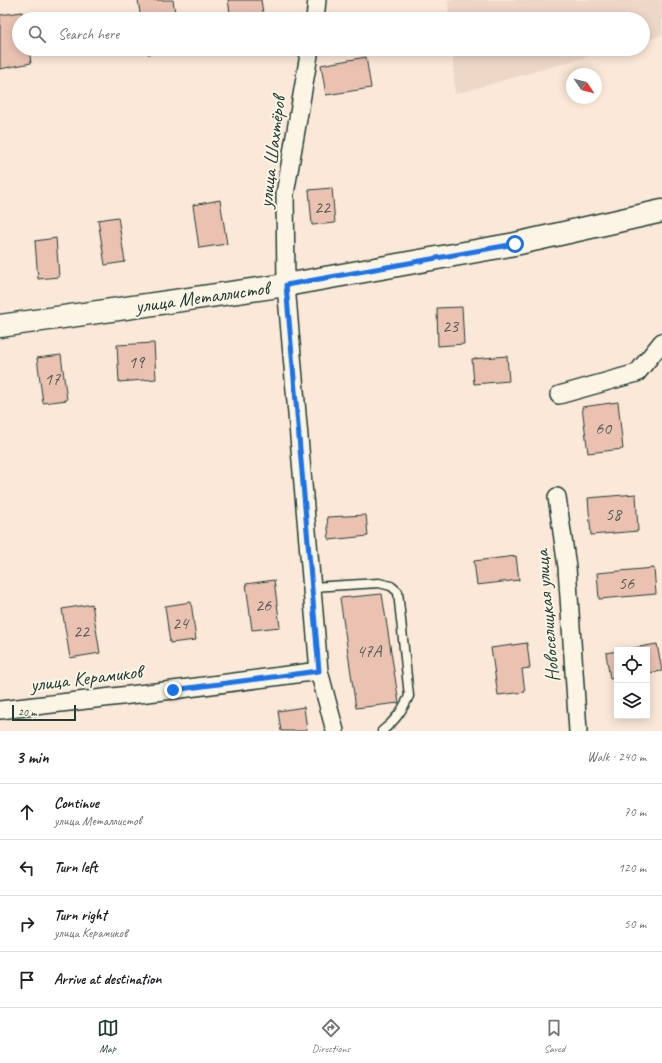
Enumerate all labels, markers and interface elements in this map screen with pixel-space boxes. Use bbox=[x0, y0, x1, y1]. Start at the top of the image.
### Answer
search box bbox=[12, 12, 650, 56]
icon: search bbox=[26, 23, 48, 45]
text: Search here bbox=[58, 25, 119, 44]
north arrow bbox=[566, 68, 602, 104]
street label: улица Шахтёров bbox=[253, 92, 292, 210]
house number: 22 bbox=[314, 196, 332, 218]
route start bbox=[506, 235, 524, 253]
street label: улица Металлистов bbox=[133, 275, 273, 319]
house number: 23 bbox=[442, 315, 460, 337]
house number: 19 bbox=[128, 351, 146, 373]
house number: 17 bbox=[44, 368, 61, 390]
house number: 60 bbox=[595, 417, 613, 439]
house number: 58 bbox=[605, 503, 623, 525]
street label: Новоселицкая улица bbox=[529, 547, 565, 683]
house number: 56 bbox=[618, 572, 635, 594]
house number: 26 bbox=[255, 594, 272, 616]
house number: 24 bbox=[172, 612, 190, 634]
house number: 22 bbox=[73, 620, 91, 642]
house number: 47А bbox=[356, 640, 383, 662]
map controls bbox=[614, 647, 650, 719]
button: locate bbox=[614, 647, 650, 683]
street label: улица Керамиков bbox=[28, 658, 147, 697]
route end bbox=[164, 681, 182, 699]
button: layers bbox=[614, 683, 650, 719]
scale bar bbox=[12, 703, 76, 722]
text: 20 m bbox=[18, 705, 37, 719]
text: 3 min bbox=[16, 747, 49, 768]
text: Walk · 240 m bbox=[587, 749, 646, 765]
text: Continue bbox=[54, 794, 99, 813]
icon: ahead bbox=[16, 801, 38, 823]
text: 70 m bbox=[624, 804, 646, 820]
text: улица Металлистов bbox=[54, 813, 141, 829]
icon: left bbox=[16, 857, 38, 879]
text: Turn left bbox=[54, 858, 97, 877]
text: 120 m bbox=[618, 860, 646, 876]
text: Turn right bbox=[54, 906, 107, 925]
icon: right bbox=[16, 913, 38, 935]
text: 50 m bbox=[624, 916, 646, 932]
text: улица Керамиков bbox=[54, 925, 127, 941]
icon: arrive bbox=[16, 969, 38, 991]
text: Arrive at destination bbox=[54, 970, 161, 989]
tab: Map bbox=[97, 1017, 119, 1055]
tab: Directions bbox=[312, 1017, 350, 1055]
tab: Saved bbox=[543, 1017, 565, 1055]

